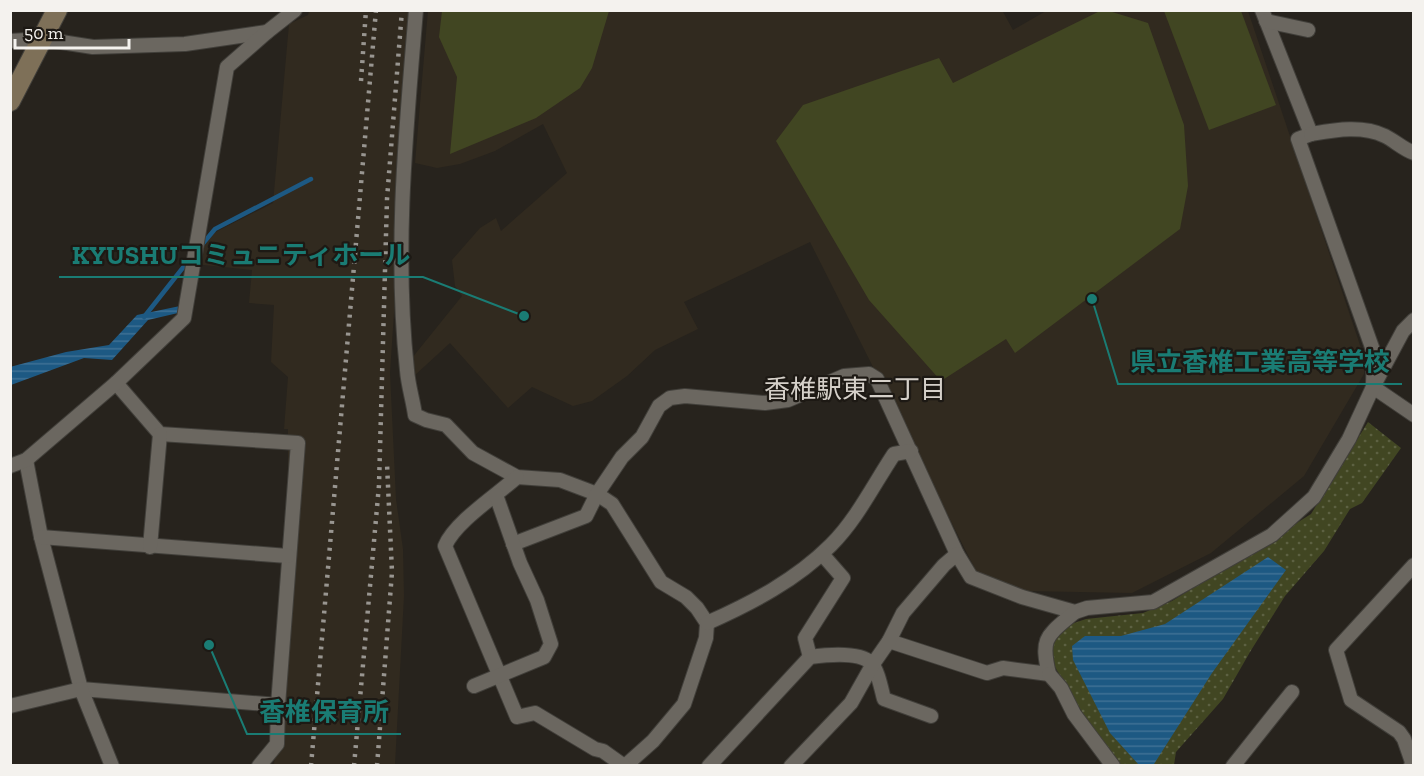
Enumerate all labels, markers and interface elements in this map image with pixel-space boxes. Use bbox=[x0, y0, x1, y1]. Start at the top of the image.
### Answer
scale bar bbox=[15, 12, 129, 50]
text: 50 m bbox=[24, 22, 64, 44]
callout: KYUSHUコミュニティホール bbox=[59, 233, 423, 277]
text: KYUSHUコミュニティホール bbox=[72, 239, 410, 271]
callout: 県立香椎工業高等学校 bbox=[1118, 340, 1402, 384]
text: 県立香椎工業高等学校 bbox=[1130, 346, 1390, 378]
district label: 香椎駅東二丁目 bbox=[764, 373, 946, 405]
callout: 香椎保育所 bbox=[247, 690, 401, 734]
text: 香椎保育所 bbox=[259, 696, 389, 728]

